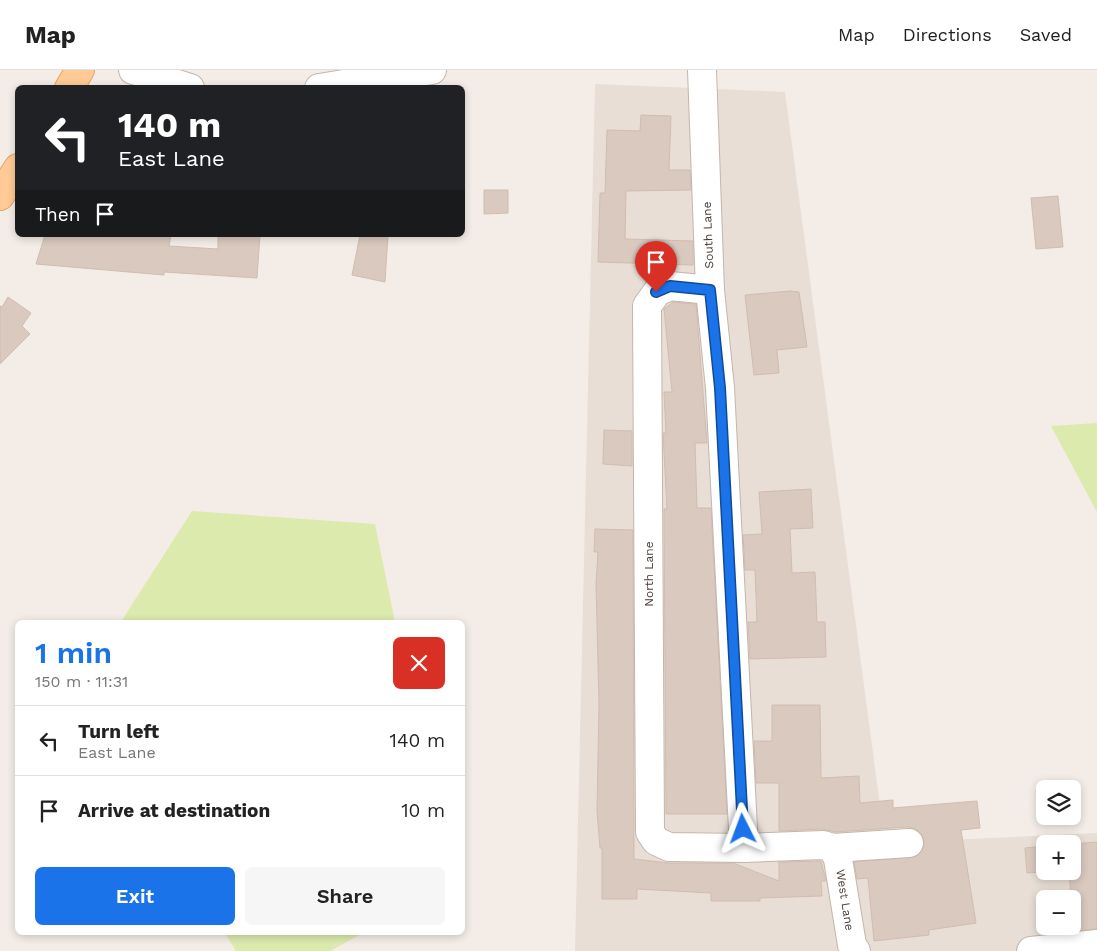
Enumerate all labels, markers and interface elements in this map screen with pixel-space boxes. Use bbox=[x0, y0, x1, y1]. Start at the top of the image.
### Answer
text: Map bbox=[25, 21, 76, 49]
text: Map bbox=[838, 24, 875, 45]
text: Directions bbox=[903, 24, 992, 45]
text: Saved bbox=[1020, 24, 1072, 45]
text: 140 m bbox=[118, 104, 221, 146]
icon: left bbox=[35, 105, 100, 170]
text: East Lane bbox=[118, 146, 225, 171]
icon: arrive bbox=[91, 200, 119, 228]
street label: South Lane bbox=[700, 201, 716, 269]
text: Then bbox=[35, 203, 81, 226]
pin bbox=[635, 241, 677, 292]
icon: arrive bbox=[642, 248, 670, 276]
street label: North Lane bbox=[642, 541, 656, 607]
text: 1 min bbox=[35, 635, 112, 670]
button: close bbox=[393, 637, 445, 689]
text: 150 m · 11:31 bbox=[35, 672, 128, 691]
text: Turn left bbox=[78, 720, 159, 743]
icon: left bbox=[35, 727, 63, 755]
text: 140 m bbox=[390, 729, 445, 752]
text: East Lane bbox=[78, 743, 156, 762]
map controls bbox=[1036, 780, 1081, 935]
button: layers bbox=[1036, 780, 1081, 825]
icon: arrive bbox=[35, 797, 63, 825]
text: Arrive at destination bbox=[78, 799, 270, 822]
text: 10 m bbox=[401, 799, 445, 822]
position arrow bbox=[716, 802, 768, 854]
button: + bbox=[1036, 835, 1081, 880]
button: Exit bbox=[35, 867, 235, 925]
button: Share bbox=[245, 867, 445, 925]
street label: West Lane bbox=[833, 868, 857, 932]
button: − bbox=[1036, 890, 1081, 935]

